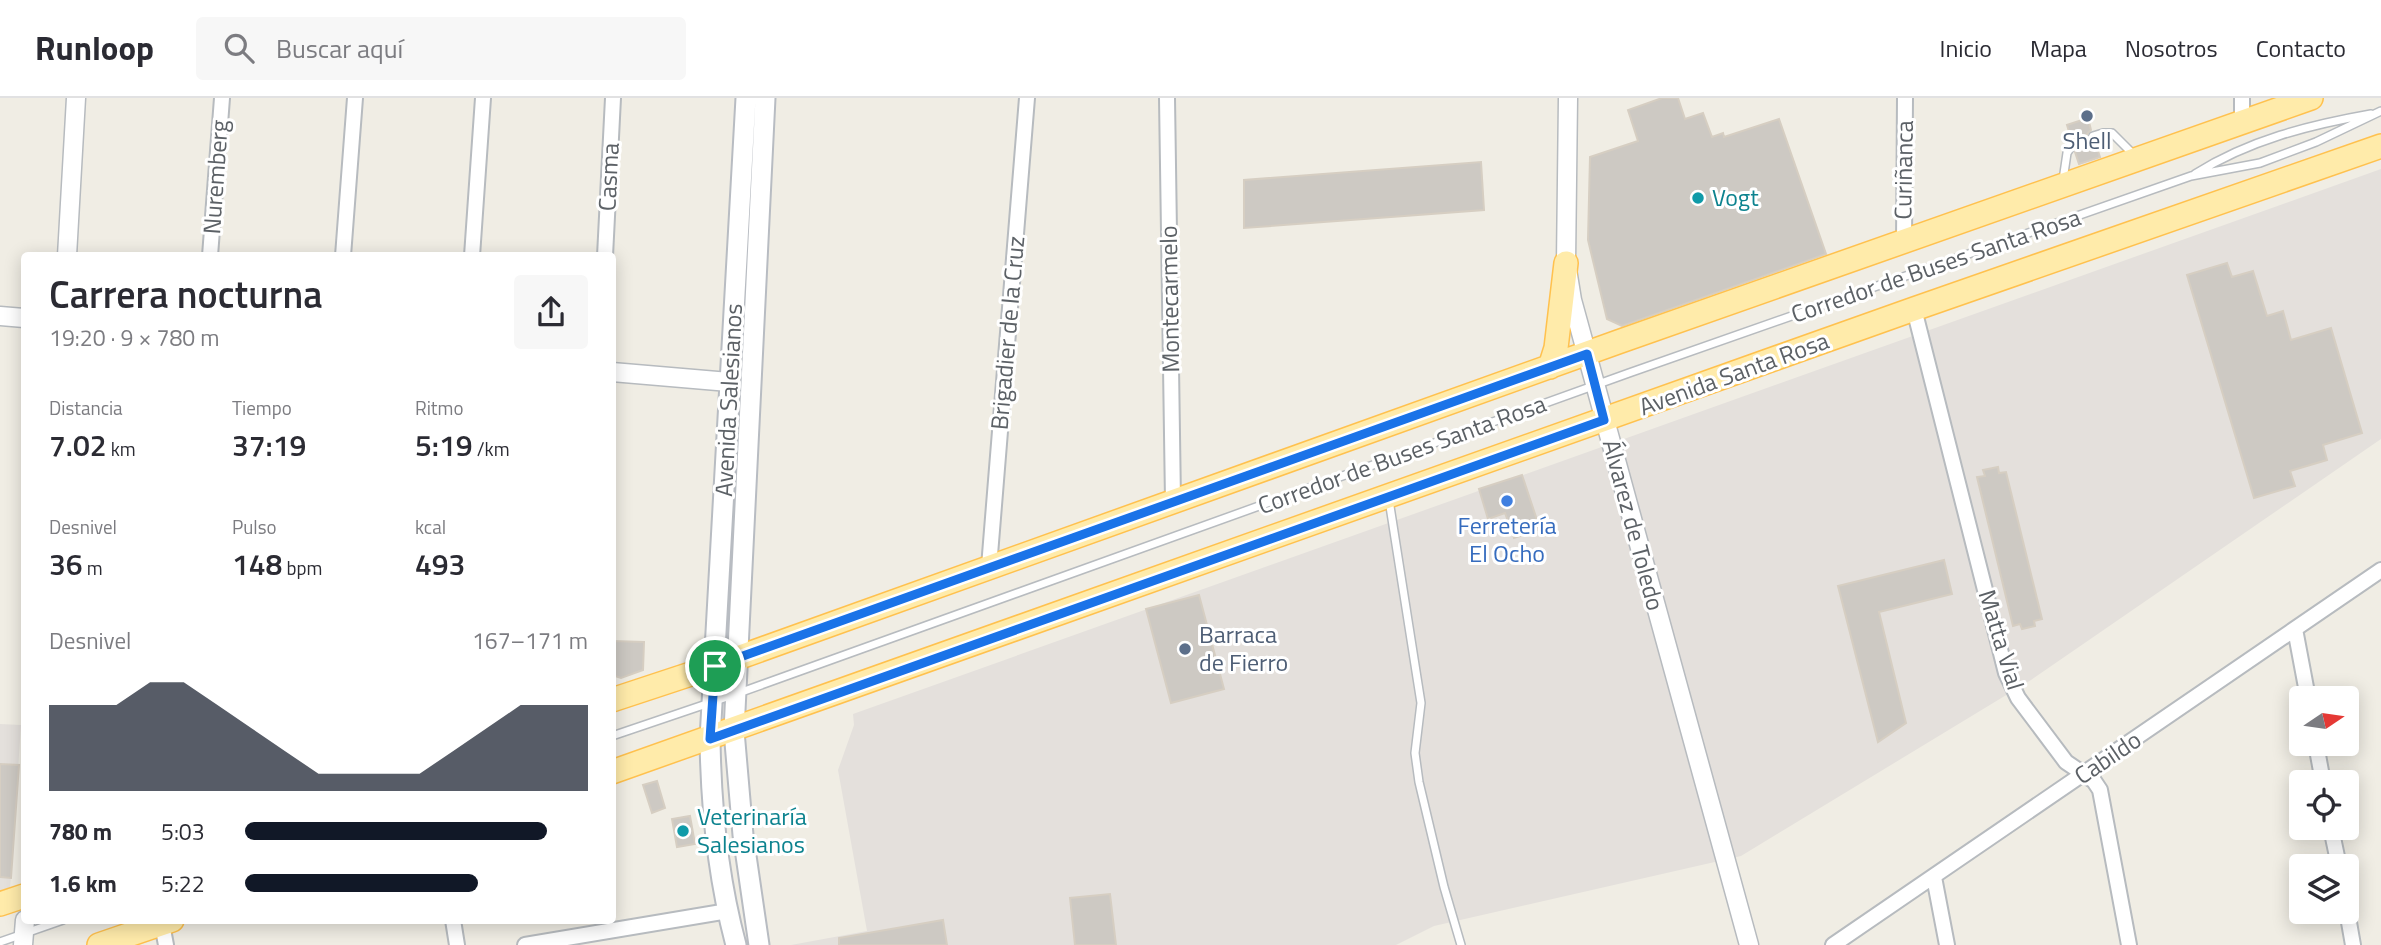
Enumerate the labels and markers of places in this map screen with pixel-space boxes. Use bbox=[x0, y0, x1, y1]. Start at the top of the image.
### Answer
marker: Shell bbox=[2079, 108, 2095, 124]
place label: Shell bbox=[2062, 122, 2112, 158]
place label: Vogt bbox=[1712, 179, 1759, 215]
marker: Vogt bbox=[1690, 190, 1706, 206]
marker: Ferretería El Ocho bbox=[1499, 493, 1515, 509]
place label: Ferretería El Ocho bbox=[1458, 507, 1556, 571]
place label: Barraca de Fierro bbox=[1199, 616, 1288, 680]
pin bbox=[685, 636, 745, 696]
marker: Barraca de Fierro bbox=[1177, 641, 1193, 657]
place label: Veterinaría Salesianos bbox=[697, 798, 807, 862]
marker: Veterinaría Salesianos bbox=[675, 823, 691, 839]

